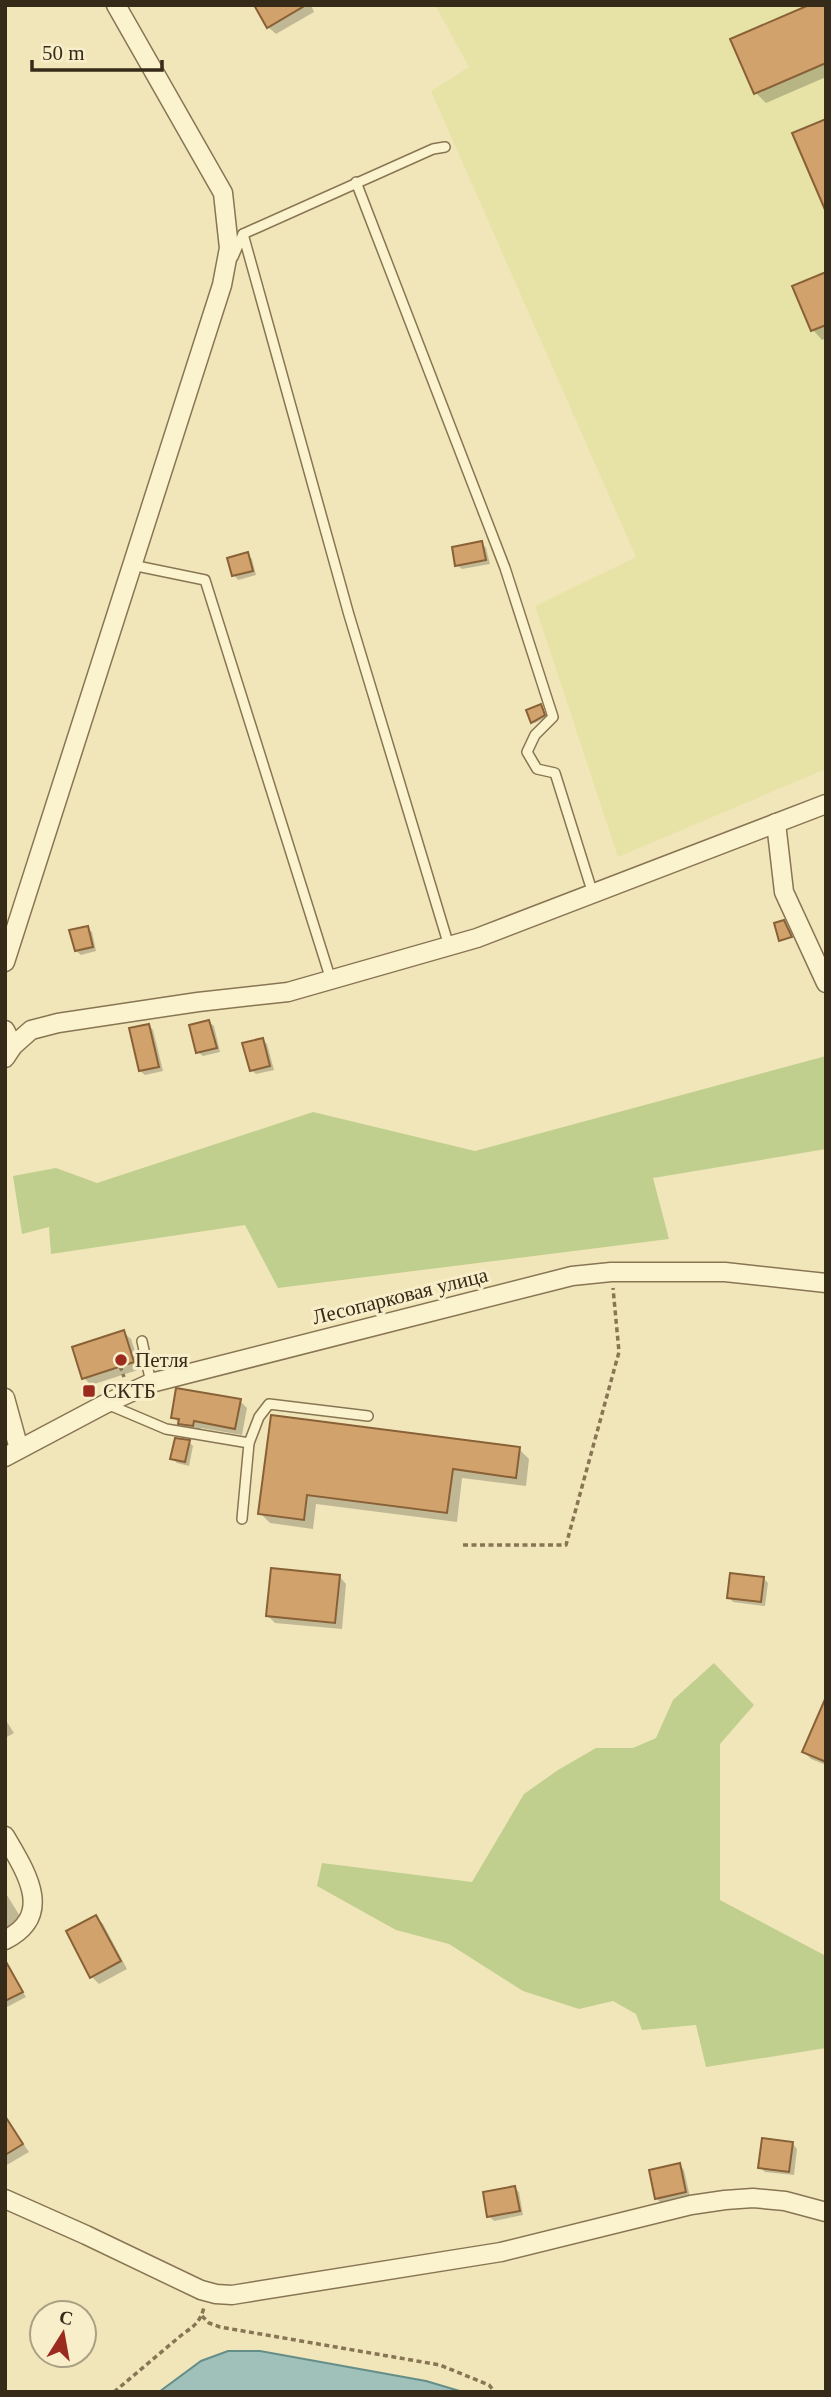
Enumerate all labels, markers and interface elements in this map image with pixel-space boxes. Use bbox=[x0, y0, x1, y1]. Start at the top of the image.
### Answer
scale bar bbox=[32, 28, 161, 72]
text: 50 m bbox=[42, 41, 85, 65]
street label: Лесопарковая улица bbox=[310, 1262, 491, 1329]
place label: Петля bbox=[135, 1348, 189, 1372]
marker: Петля bbox=[113, 1352, 129, 1368]
place label: СКТБ bbox=[103, 1379, 156, 1403]
marker: СКТБ bbox=[81, 1383, 97, 1399]
north arrow bbox=[28, 2299, 98, 2369]
text: С bbox=[57, 2306, 75, 2329]

